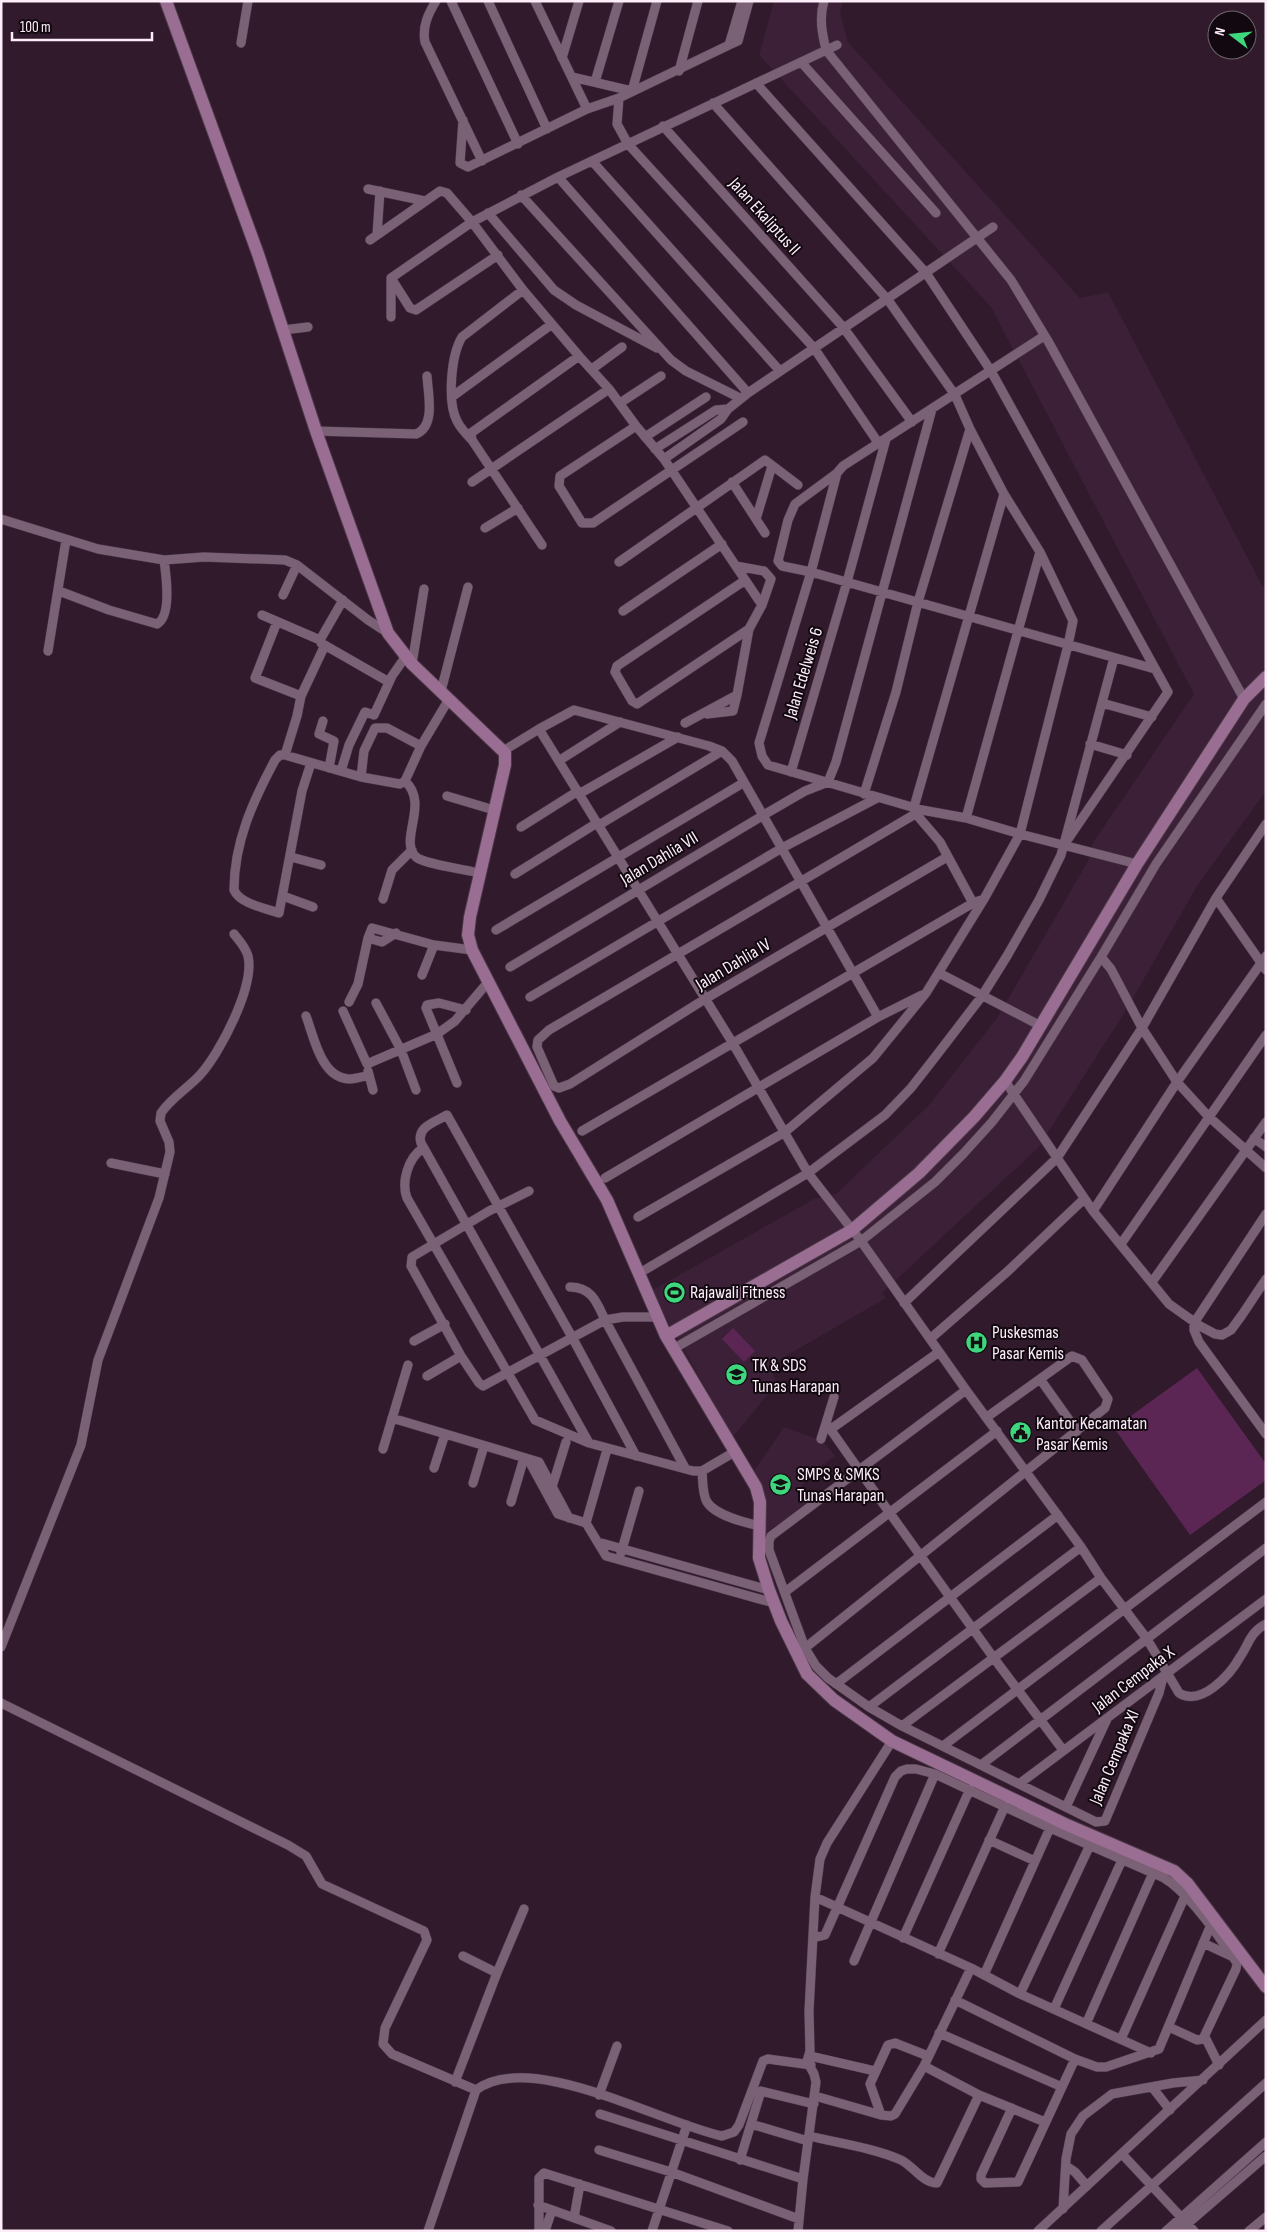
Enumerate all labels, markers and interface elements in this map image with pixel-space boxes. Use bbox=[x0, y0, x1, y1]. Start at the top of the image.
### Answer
scale bar bbox=[12, 10, 152, 42]
north arrow bbox=[1207, 10, 1257, 60]
text: 100 m bbox=[20, 18, 51, 37]
text: N bbox=[1211, 26, 1229, 37]
street label: Jalan Ekaliptus II bbox=[724, 173, 805, 259]
street label: Jalan Edelweis 6 bbox=[779, 625, 827, 722]
street label: Jalan Dahlia VII bbox=[616, 827, 702, 890]
street label: Jalan Dahlia IV bbox=[691, 934, 774, 995]
sports icon: Rajawali Fitness bbox=[662, 1280, 686, 1304]
place label: Rajawali Fitness bbox=[690, 1282, 785, 1303]
place label: Puskesmas Pasar Kemis bbox=[992, 1322, 1064, 1364]
hospital icon: Puskesmas Pasar Kemis bbox=[964, 1330, 988, 1354]
place label: TK & SDS Tunas Harapan bbox=[752, 1355, 839, 1397]
school or university icon: TK & SDS Tunas Harapan bbox=[724, 1363, 748, 1387]
place label: Kantor Kecamatan Pasar Kemis bbox=[1036, 1413, 1147, 1455]
public building icon: Kantor Kecamatan Pasar Kemis bbox=[1008, 1421, 1032, 1445]
place label: SMPS & SMKS Tunas Harapan bbox=[797, 1464, 884, 1506]
school or university icon: SMPS & SMKS Tunas Harapan bbox=[769, 1472, 793, 1496]
street label: Jalan Cempaka X bbox=[1087, 1641, 1179, 1718]
street label: Jalan Cempaka XI bbox=[1085, 1707, 1144, 1809]

